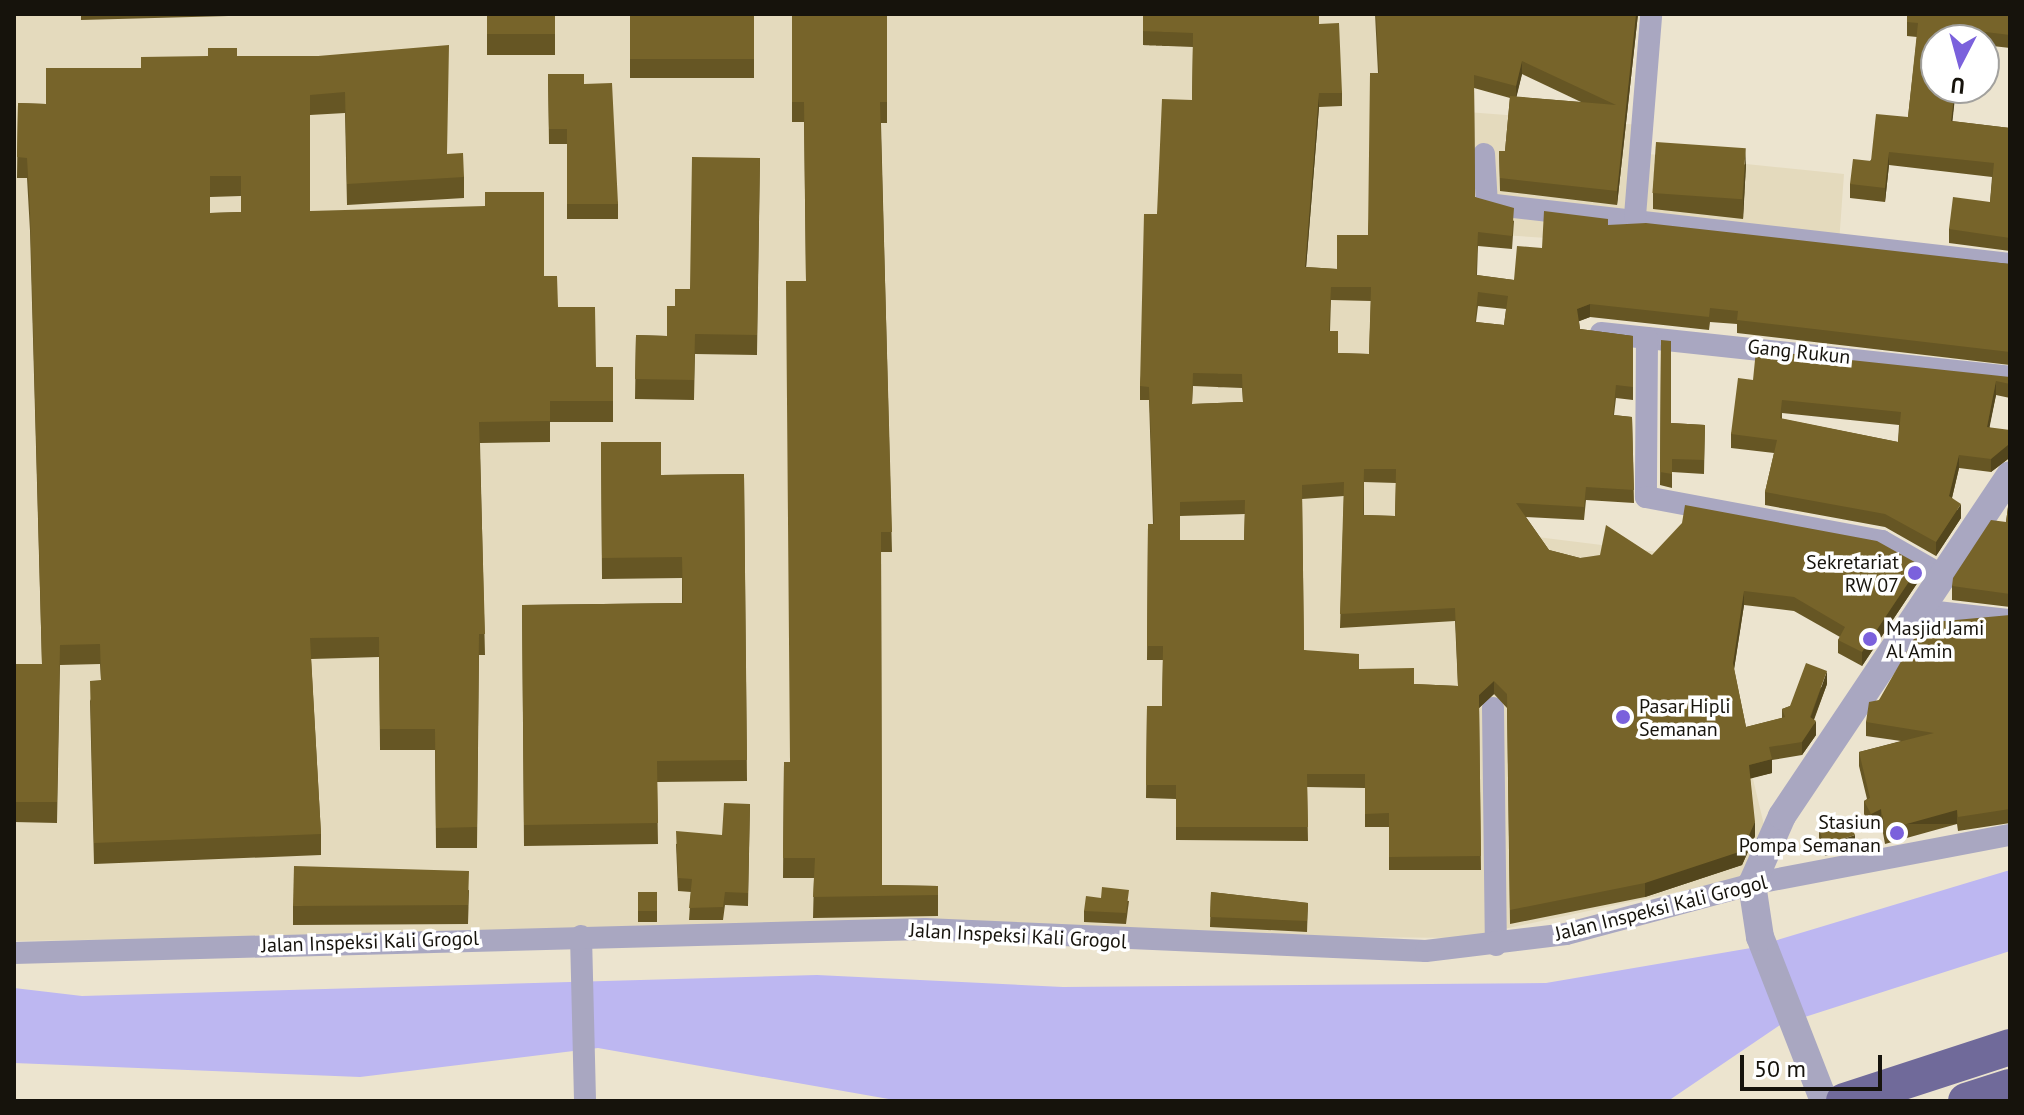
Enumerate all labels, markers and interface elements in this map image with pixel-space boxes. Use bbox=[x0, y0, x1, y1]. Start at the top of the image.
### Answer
north arrow bbox=[1920, 24, 2000, 104]
text: U bbox=[1949, 71, 1966, 101]
street label: Gang Rukun bbox=[1747, 335, 1851, 369]
place label: Sekretariat RW 07 bbox=[1806, 550, 1899, 597]
marker: Sekretariat RW 07 bbox=[1906, 564, 1924, 582]
place label: Masjid Jami Al Amin bbox=[1886, 616, 1984, 663]
marker: Masjid Jami Al Amin bbox=[1861, 630, 1879, 648]
place label: Pasar Hipli Semanan bbox=[1639, 694, 1731, 741]
marker: Pasar Hipli Semanan bbox=[1614, 708, 1632, 726]
place label: Stasiun Pompa Semanan bbox=[1739, 810, 1881, 857]
marker: Stasiun Pompa Semanan bbox=[1888, 824, 1906, 842]
street label: Jalan Inspeksi Kali Grogol bbox=[1552, 870, 1770, 946]
street label: Jalan Inspeksi Kali Grogol bbox=[909, 918, 1127, 954]
street label: Jalan Inspeksi Kali Grogol bbox=[261, 926, 479, 958]
scale bar bbox=[1744, 1039, 1886, 1089]
text: 50 m bbox=[1754, 1053, 1806, 1084]

